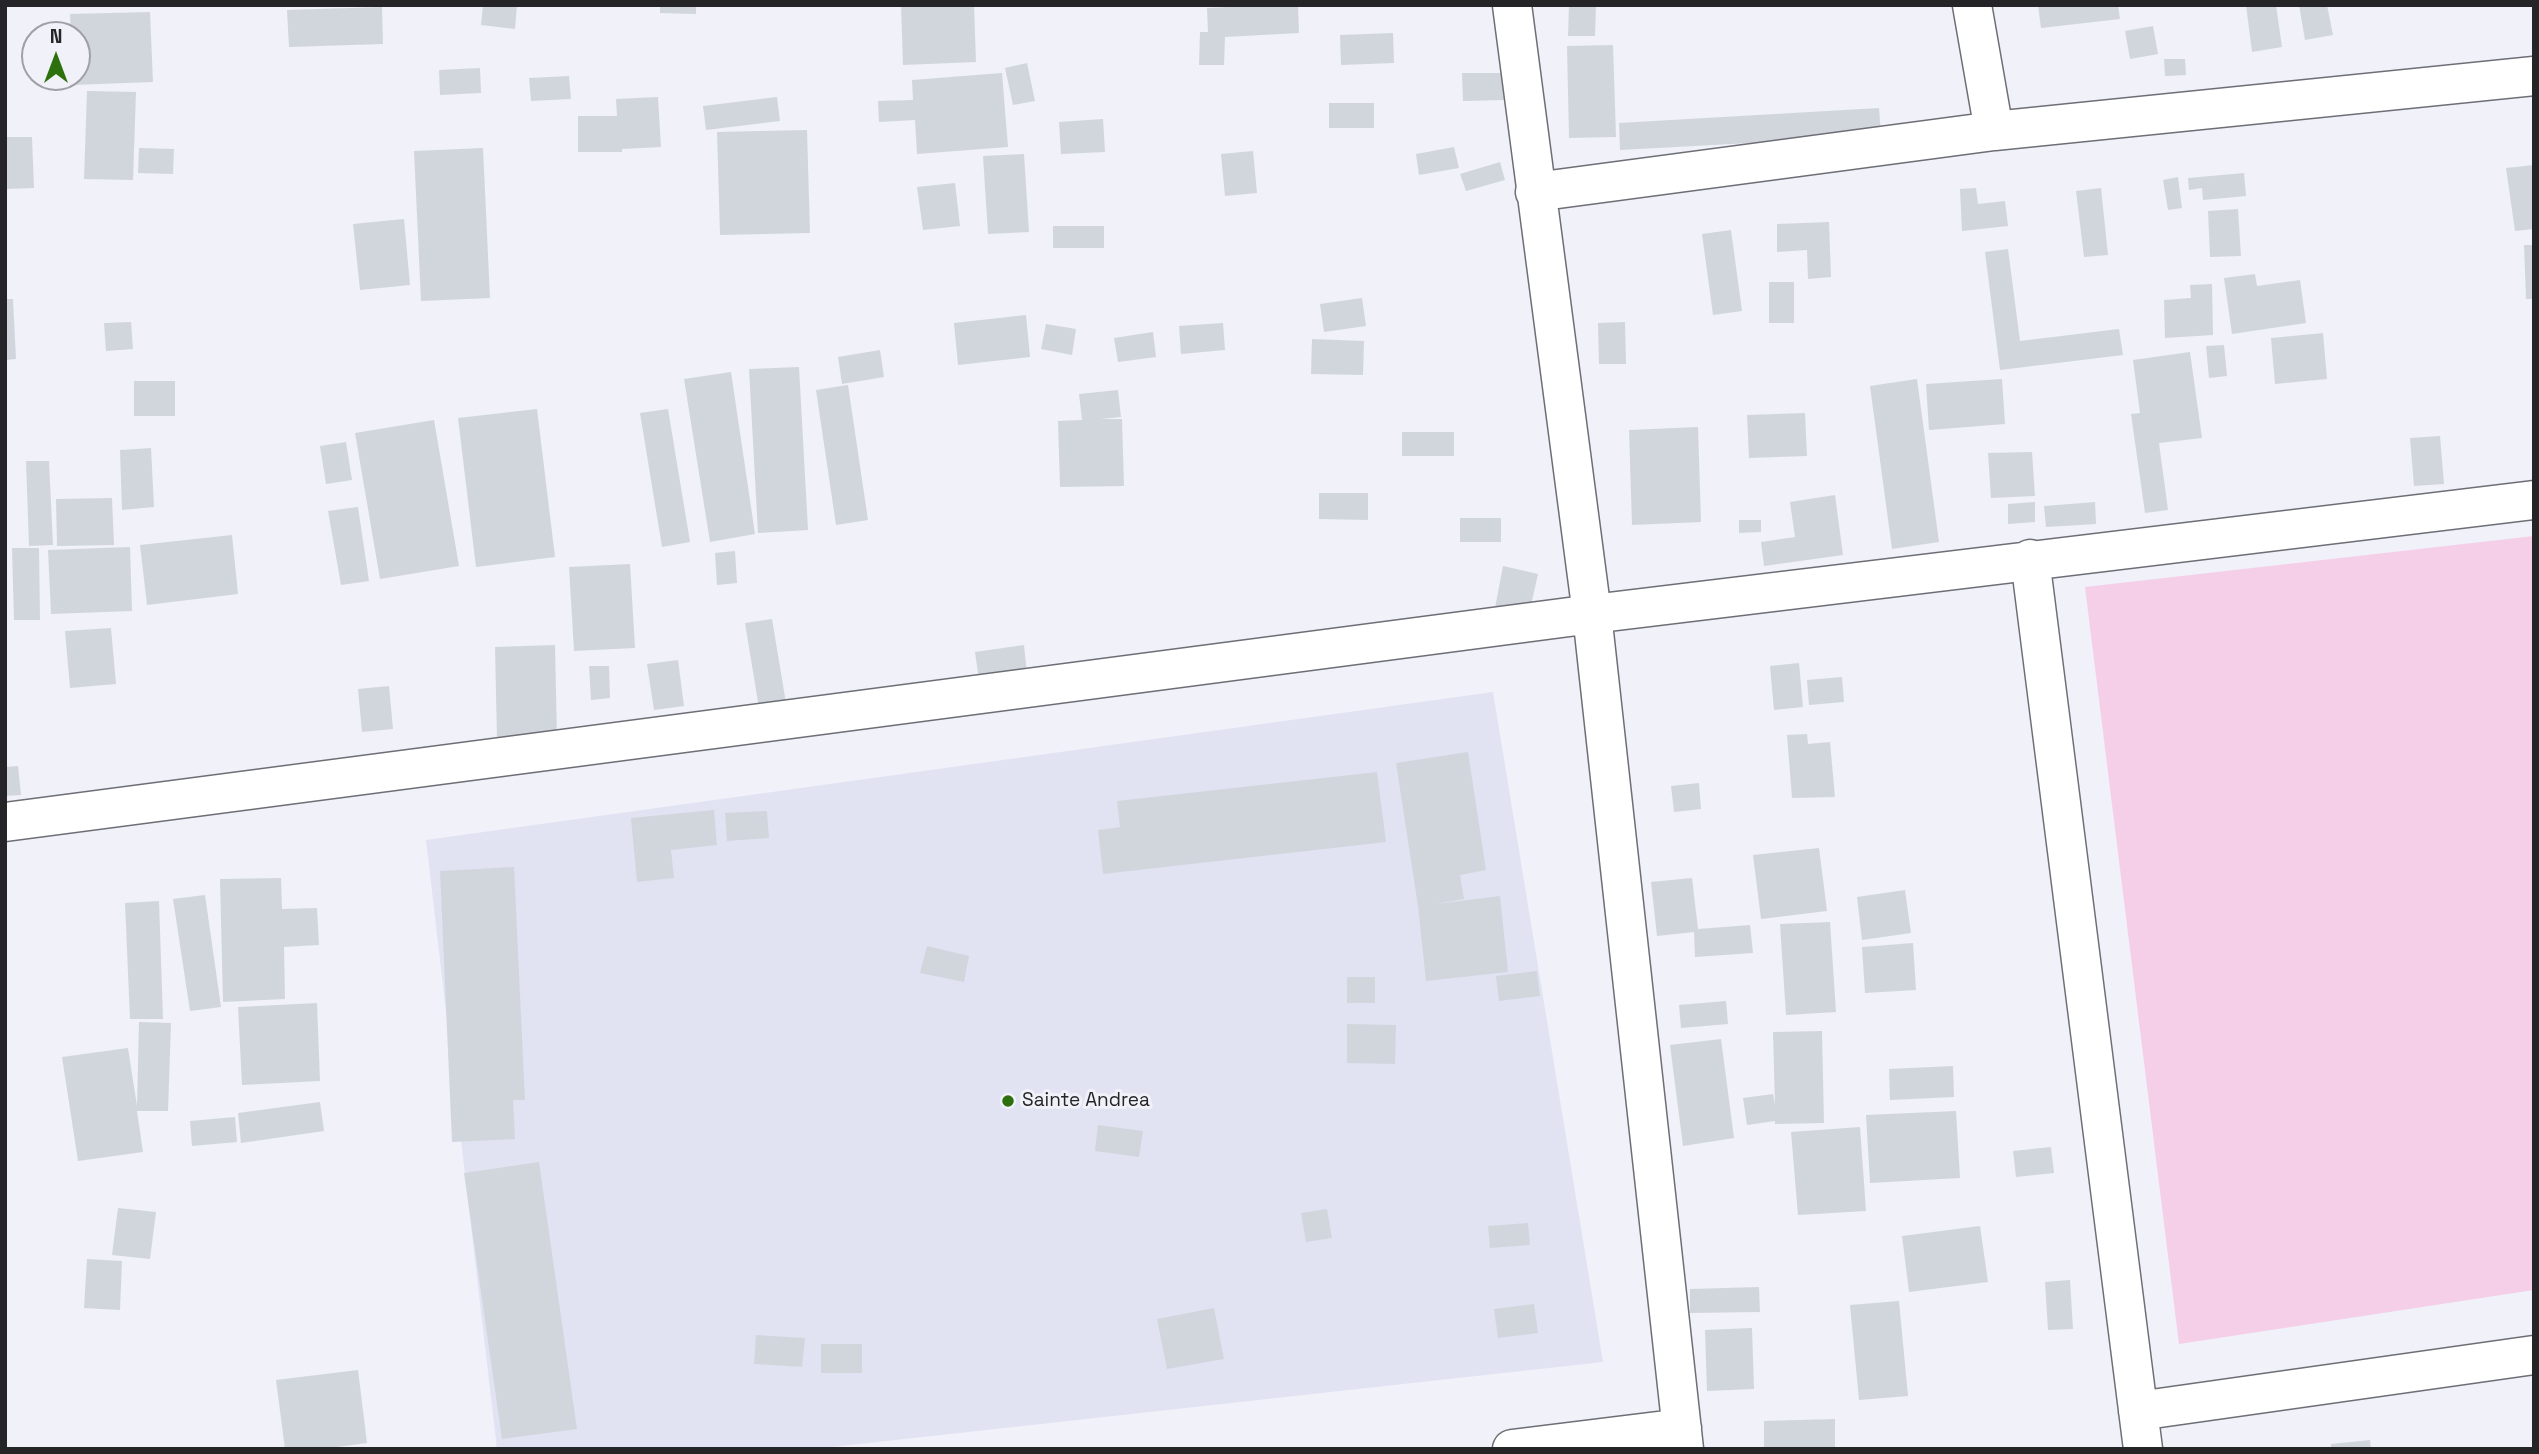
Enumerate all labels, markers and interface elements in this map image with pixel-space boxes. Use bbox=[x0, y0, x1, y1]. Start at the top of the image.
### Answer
north arrow bbox=[21, 21, 91, 91]
text: N bbox=[50, 24, 62, 49]
place label: Sainte Andrea bbox=[1022, 1090, 1150, 1112]
marker: Sainte Andrea bbox=[1000, 1093, 1016, 1109]

